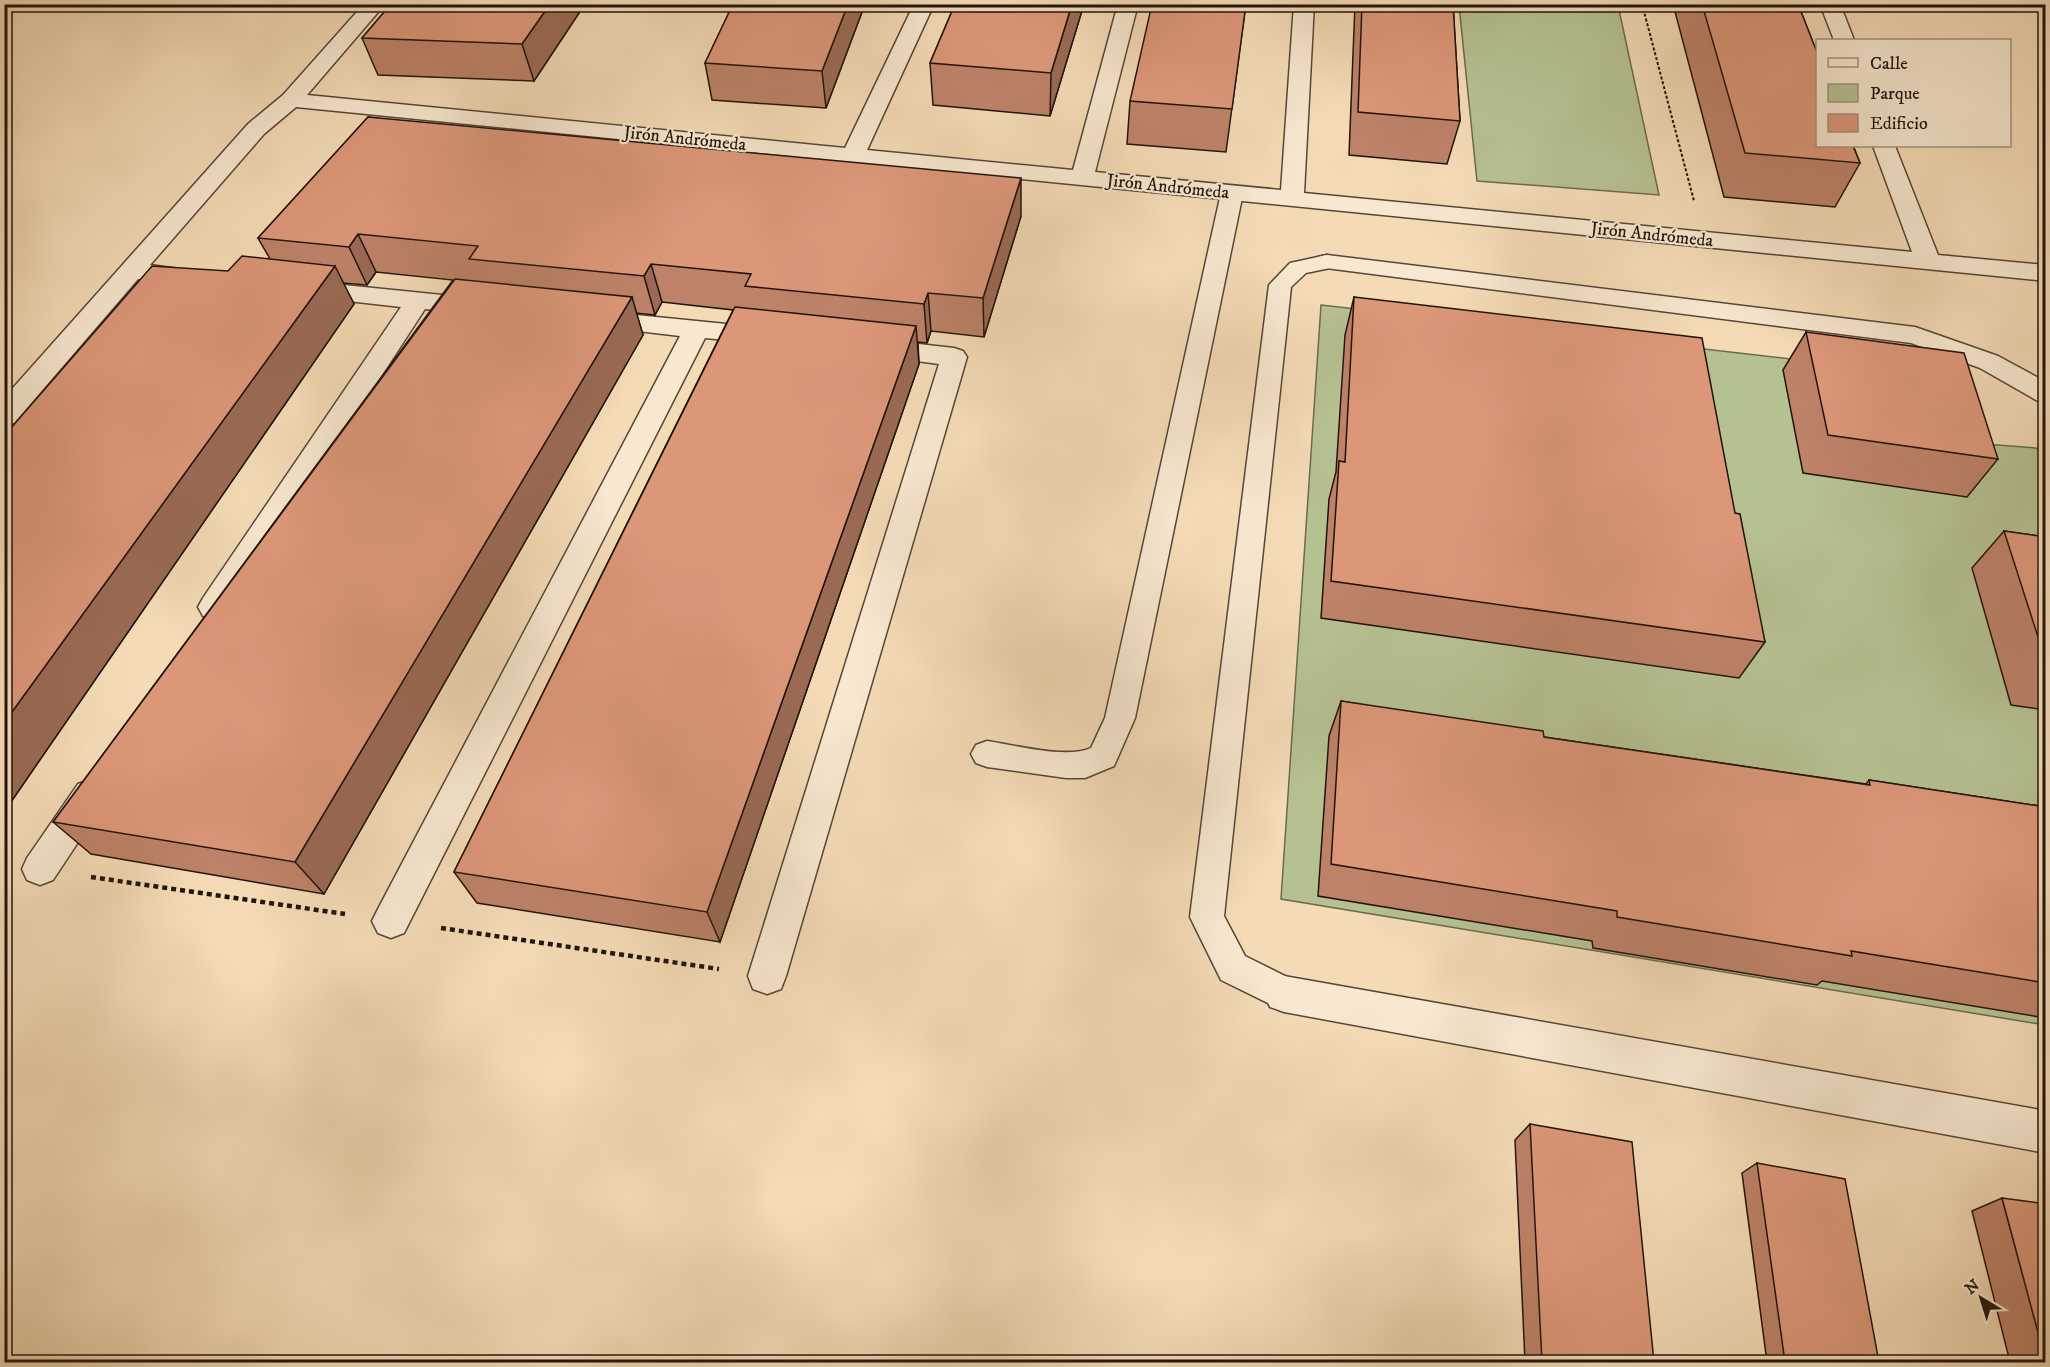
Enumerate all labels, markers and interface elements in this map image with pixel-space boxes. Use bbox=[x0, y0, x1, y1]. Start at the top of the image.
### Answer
legend bbox=[1816, 39, 2011, 147]
text: Calle bbox=[1870, 53, 1908, 75]
text: Parque bbox=[1870, 83, 1920, 105]
text: Edificio bbox=[1870, 113, 1928, 135]
street label: Jirón Andrómeda bbox=[621, 121, 748, 156]
street label: Jirón Andrómeda bbox=[1104, 169, 1231, 204]
street label: Jirón Andrómeda bbox=[1588, 217, 1715, 252]
north arrow bbox=[1951, 1268, 2011, 1328]
text: N bbox=[1961, 1275, 1984, 1299]

